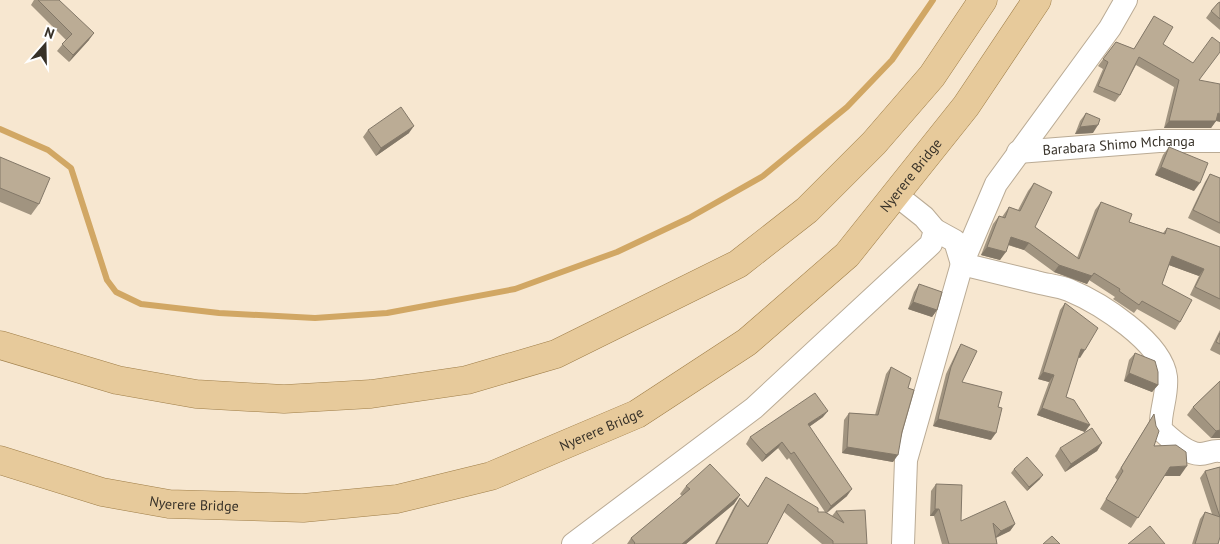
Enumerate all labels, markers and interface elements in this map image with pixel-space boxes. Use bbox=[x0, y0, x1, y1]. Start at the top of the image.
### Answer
north arrow bbox=[20, 20, 70, 70]
text: N bbox=[42, 23, 57, 43]
street label: Barabara Shimo Mchanga bbox=[1042, 132, 1195, 159]
street label: Nyerere Bridge bbox=[876, 135, 946, 216]
street label: Nyerere Bridge bbox=[557, 403, 647, 455]
street label: Nyerere Bridge bbox=[148, 492, 239, 515]

